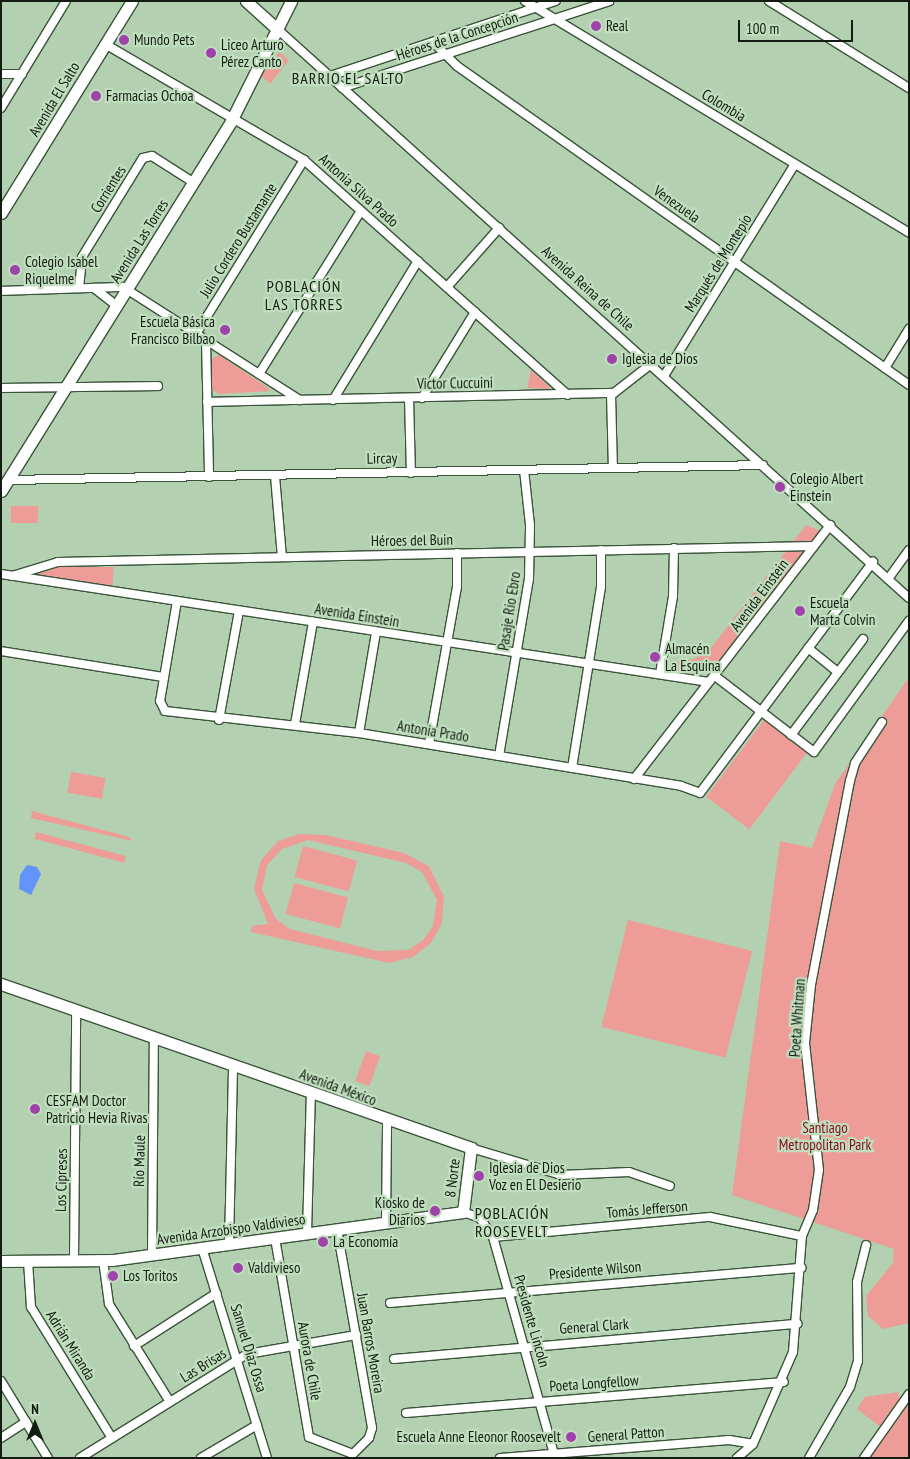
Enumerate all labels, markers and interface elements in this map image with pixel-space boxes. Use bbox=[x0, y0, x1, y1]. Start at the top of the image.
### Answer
street label: Héroes de la Concepción bbox=[394, 8, 520, 64]
scale bar bbox=[740, 10, 855, 42]
place label: Real bbox=[606, 17, 628, 35]
text: 100 m bbox=[746, 19, 779, 38]
marker: Real bbox=[590, 20, 602, 32]
place label: Mundo Pets bbox=[134, 31, 195, 49]
marker: Mundo Pets bbox=[118, 34, 130, 46]
place label: Liceo Arturo Pérez Canto bbox=[221, 35, 284, 70]
marker: Liceo Arturo Pérez Canto bbox=[205, 47, 217, 59]
street label: Avenida El Salto bbox=[25, 59, 83, 139]
district label: BARRIO EL SALTO bbox=[290, 68, 406, 88]
street label: Colombia bbox=[699, 85, 749, 125]
place label: Farmacias Ochoa bbox=[106, 87, 194, 105]
marker: Farmacias Ochoa bbox=[90, 90, 102, 102]
street label: Antonia Silva Prado bbox=[316, 150, 402, 230]
street label: Corrientes bbox=[86, 162, 130, 216]
street label: Julio Cordero Bustamante bbox=[196, 180, 280, 300]
street label: Venezuela bbox=[650, 182, 704, 226]
street label: Avenida Las Torres bbox=[106, 196, 172, 286]
street label: Marqués de Montepío bbox=[681, 211, 755, 315]
street label: Avenida Reina de Chile bbox=[538, 242, 638, 334]
place label: Colegio Isabel Riquelme bbox=[25, 252, 98, 287]
marker: Colegio Isabel Riquelme bbox=[9, 264, 21, 276]
district label: POBLACIÓN LAS TORRES bbox=[263, 276, 345, 314]
place label: Escuela Básica Francisco Bilbao bbox=[131, 312, 215, 347]
marker: Escuela Básica Francisco Bilbao bbox=[219, 324, 231, 336]
place label: Iglesia de Dios bbox=[622, 350, 698, 368]
marker: Iglesia de Dios bbox=[606, 353, 618, 365]
street label: Víctor Cuccuini bbox=[417, 373, 493, 393]
street label: Lircay bbox=[367, 449, 397, 467]
place label: Colegio Albert Einstein bbox=[790, 469, 864, 504]
marker: Colegio Albert Einstein bbox=[774, 481, 786, 493]
street label: Héroes del Buin bbox=[371, 530, 453, 550]
street label: Avenida Einstein bbox=[726, 555, 792, 635]
street label: Pasaje Río Ebro bbox=[494, 570, 524, 652]
place label: Escuela Marta Colvin bbox=[810, 593, 875, 628]
street label: Avenida Einstein bbox=[313, 599, 401, 631]
marker: Escuela Marta Colvin bbox=[794, 605, 806, 617]
place label: Almacén La Esquina bbox=[665, 639, 721, 674]
marker: Almacén La Esquina bbox=[649, 651, 661, 663]
street label: Antonia Prado bbox=[396, 716, 470, 746]
street label: Poeta Whitman bbox=[785, 978, 809, 1058]
street label: Avenida México bbox=[297, 1065, 379, 1109]
place label: CESFAM Doctor Patricio Hevia Rivas bbox=[46, 1091, 148, 1126]
marker: CESFAM Doctor Patricio Hevia Rivas bbox=[28, 1102, 42, 1116]
park label: Santiago Metropolitan Park bbox=[779, 1118, 871, 1153]
street label: Río Maule bbox=[130, 1135, 148, 1187]
street label: Los Cipreses bbox=[51, 1148, 71, 1212]
street label: 8 Norte bbox=[441, 1157, 463, 1199]
place label: Iglesia de Dios Voz en El Desierio bbox=[489, 1158, 582, 1193]
marker: Iglesia de Dios Voz en El Desierio bbox=[473, 1170, 485, 1182]
place label: Kiosko de Diarios bbox=[375, 1193, 425, 1228]
street label: Tomás Jefferson bbox=[606, 1196, 688, 1222]
district label: POBLACIÓN ROOSEVELT bbox=[474, 1203, 550, 1241]
marker: Kiosko de Diarios bbox=[429, 1205, 441, 1217]
street label: Avenida Arzobispo Valdivieso bbox=[155, 1210, 307, 1248]
place label: La Economía bbox=[333, 1233, 398, 1251]
marker: La Economía bbox=[317, 1236, 329, 1248]
street label: Presidente Wilson bbox=[548, 1257, 642, 1283]
place label: Valdivieso bbox=[248, 1259, 300, 1277]
marker: Valdivieso bbox=[232, 1262, 244, 1274]
place label: Los Toritos bbox=[123, 1267, 178, 1285]
marker: Los Toritos bbox=[107, 1270, 119, 1282]
street label: Presidente Lincoln bbox=[510, 1273, 554, 1369]
street label: Juan Barros Moreira bbox=[353, 1291, 389, 1395]
street label: Samuel Díaz Ossa bbox=[227, 1302, 271, 1394]
street label: Adrián Miranda bbox=[43, 1307, 99, 1383]
street label: General Clark bbox=[559, 1315, 629, 1337]
street label: Aurora de Chile bbox=[294, 1320, 326, 1402]
street label: Las Brisas bbox=[177, 1344, 229, 1386]
street label: Poeta Longfellow bbox=[549, 1371, 639, 1395]
north arrow bbox=[10, 1399, 60, 1449]
text: N bbox=[31, 1400, 39, 1418]
street label: General Patton bbox=[587, 1422, 665, 1446]
place label: Escuela Anne Eleonor Roosevelt bbox=[396, 1428, 561, 1446]
marker: Escuela Anne Eleonor Roosevelt bbox=[565, 1431, 577, 1443]

